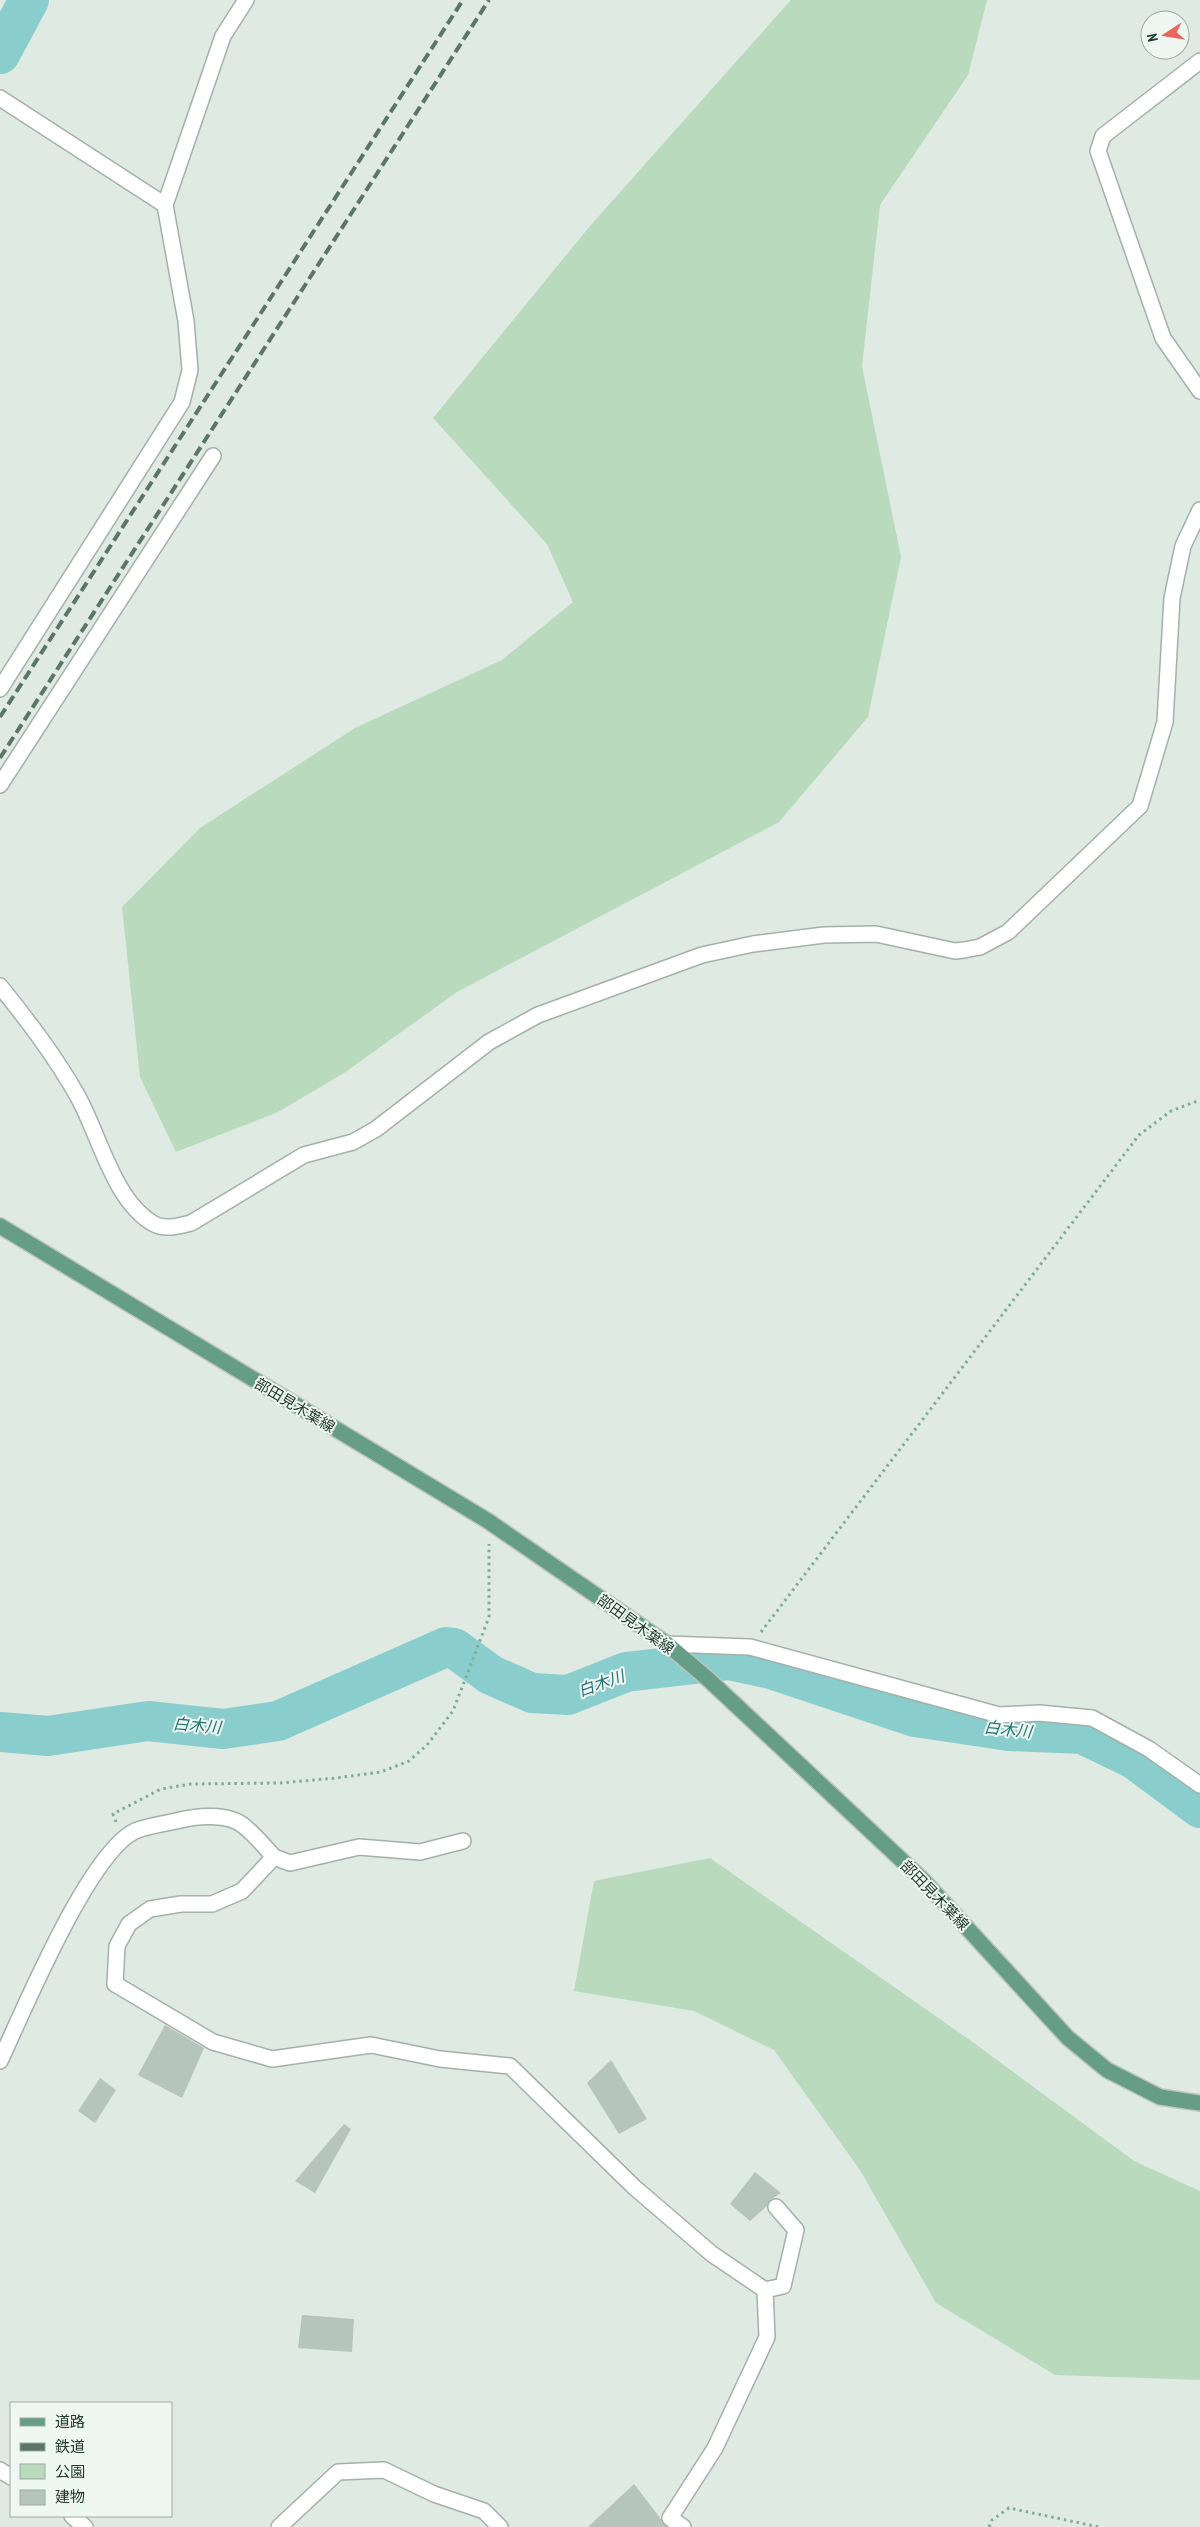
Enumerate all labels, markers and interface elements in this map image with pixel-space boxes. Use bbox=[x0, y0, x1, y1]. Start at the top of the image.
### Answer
north arrow bbox=[1140, 10, 1190, 60]
text: N bbox=[1143, 32, 1162, 43]
street label: 部田見木葉線 bbox=[252, 1374, 338, 1436]
street label: 部田見木葉線 bbox=[594, 1590, 678, 1658]
water label: 白木川 bbox=[575, 1665, 629, 1701]
water label: 白木川 bbox=[172, 1713, 224, 1737]
water label: 白木川 bbox=[983, 1717, 1035, 1742]
street label: 部田見木葉線 bbox=[897, 1856, 973, 1934]
legend bbox=[10, 2402, 172, 2517]
text: 道路 bbox=[55, 2412, 85, 2431]
text: 鉄道 bbox=[55, 2437, 85, 2456]
text: 公園 bbox=[55, 2462, 85, 2481]
text: 建物 bbox=[55, 2487, 85, 2506]

